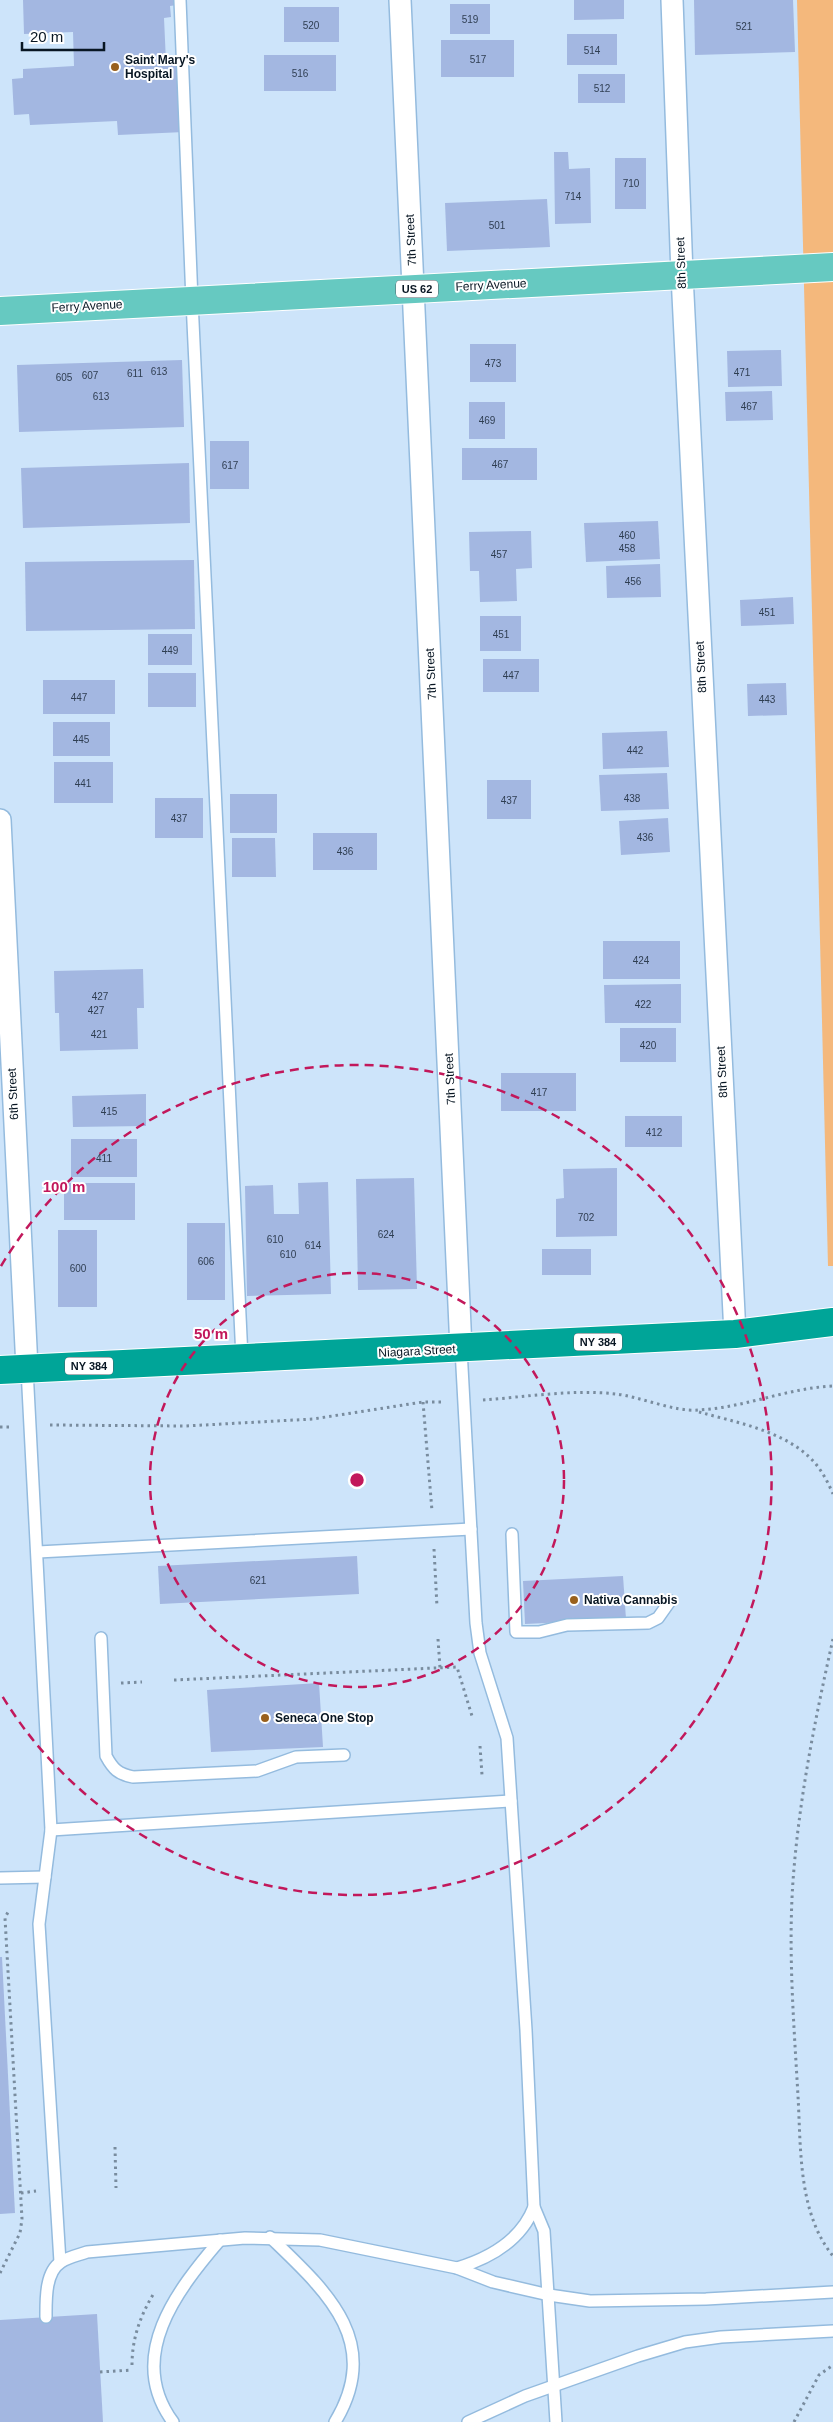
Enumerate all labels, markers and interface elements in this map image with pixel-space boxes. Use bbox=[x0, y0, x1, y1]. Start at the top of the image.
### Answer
house number: 519 bbox=[462, 14, 479, 25]
scale bar bbox=[22, 20, 105, 52]
house number: 520 bbox=[303, 20, 320, 31]
house number: 521 bbox=[736, 21, 753, 32]
text: 20 m bbox=[30, 28, 63, 45]
house number: 514 bbox=[584, 45, 601, 56]
place label: Saint Mary's Hospital bbox=[125, 53, 196, 81]
house number: 517 bbox=[470, 54, 487, 65]
marker: Saint Mary's Hospital bbox=[109, 61, 121, 73]
house number: 516 bbox=[292, 68, 309, 79]
house number: 512 bbox=[594, 83, 611, 94]
house number: 710 bbox=[623, 178, 640, 189]
house number: 714 bbox=[565, 191, 582, 202]
street label: 7th Street bbox=[403, 213, 419, 266]
house number: 501 bbox=[489, 220, 506, 231]
street label: 8th Street bbox=[673, 236, 689, 289]
street label: Ferry Avenue bbox=[455, 276, 527, 294]
road number: US 62 bbox=[396, 280, 438, 298]
street label: Ferry Avenue bbox=[51, 297, 123, 315]
house number: 473 bbox=[485, 358, 502, 369]
house number: 613 bbox=[151, 366, 168, 377]
house number: 471 bbox=[734, 367, 751, 378]
house number: 611 bbox=[127, 368, 143, 379]
house number: 607 bbox=[82, 370, 99, 381]
house number: 605 bbox=[56, 372, 73, 383]
house number: 613 bbox=[93, 391, 110, 402]
house number: 467 bbox=[741, 401, 758, 412]
house number: 469 bbox=[479, 415, 496, 426]
house number: 467 bbox=[492, 459, 509, 470]
house number: 617 bbox=[222, 460, 239, 471]
house number: 460 bbox=[619, 530, 636, 541]
house number: 458 bbox=[619, 543, 636, 554]
house number: 457 bbox=[491, 549, 508, 560]
house number: 456 bbox=[625, 576, 642, 587]
house number: 451 bbox=[759, 607, 776, 618]
house number: 451 bbox=[493, 629, 510, 640]
street label: 8th Street bbox=[693, 640, 709, 693]
house number: 449 bbox=[162, 645, 179, 656]
street label: 7th Street bbox=[423, 647, 439, 700]
house number: 447 bbox=[503, 670, 520, 681]
house number: 447 bbox=[71, 692, 88, 703]
house number: 443 bbox=[759, 694, 776, 705]
house number: 445 bbox=[73, 734, 90, 745]
house number: 442 bbox=[627, 745, 644, 756]
house number: 441 bbox=[75, 778, 92, 789]
house number: 438 bbox=[624, 793, 641, 804]
house number: 437 bbox=[501, 795, 518, 806]
house number: 437 bbox=[171, 813, 188, 824]
house number: 436 bbox=[637, 832, 654, 843]
house number: 436 bbox=[337, 846, 354, 857]
house number: 424 bbox=[633, 955, 650, 966]
house number: 427 bbox=[92, 991, 109, 1002]
house number: 422 bbox=[635, 999, 652, 1010]
house number: 427 bbox=[88, 1005, 105, 1016]
house number: 421 bbox=[91, 1029, 108, 1040]
house number: 420 bbox=[640, 1040, 657, 1051]
street label: 8th Street bbox=[714, 1045, 730, 1098]
street label: 7th Street bbox=[442, 1052, 458, 1105]
street label: 6th Street bbox=[5, 1067, 21, 1120]
house number: 417 bbox=[531, 1087, 548, 1098]
house number: 415 bbox=[101, 1106, 118, 1117]
house number: 412 bbox=[646, 1127, 663, 1138]
house number: 411 bbox=[96, 1153, 112, 1164]
text: 100 m bbox=[43, 1178, 85, 1195]
house number: 702 bbox=[578, 1212, 595, 1223]
house number: 624 bbox=[378, 1229, 395, 1240]
house number: 610 bbox=[267, 1234, 284, 1245]
house number: 614 bbox=[305, 1240, 322, 1251]
house number: 610 bbox=[280, 1249, 297, 1260]
house number: 606 bbox=[198, 1256, 215, 1267]
house number: 600 bbox=[70, 1263, 87, 1274]
text: 50 m bbox=[194, 1325, 228, 1342]
road number: NY 384 bbox=[574, 1334, 622, 1350]
street label: Niagara Street bbox=[378, 1342, 457, 1360]
road number: NY 384 bbox=[65, 1358, 113, 1374]
centre of rings bbox=[348, 1471, 366, 1489]
house number: 621 bbox=[250, 1575, 267, 1586]
place label: Nativa Cannabis bbox=[584, 1593, 678, 1607]
marker: Nativa Cannabis bbox=[568, 1594, 580, 1606]
place label: Seneca One Stop bbox=[275, 1711, 374, 1725]
marker: Seneca One Stop bbox=[259, 1712, 271, 1724]

